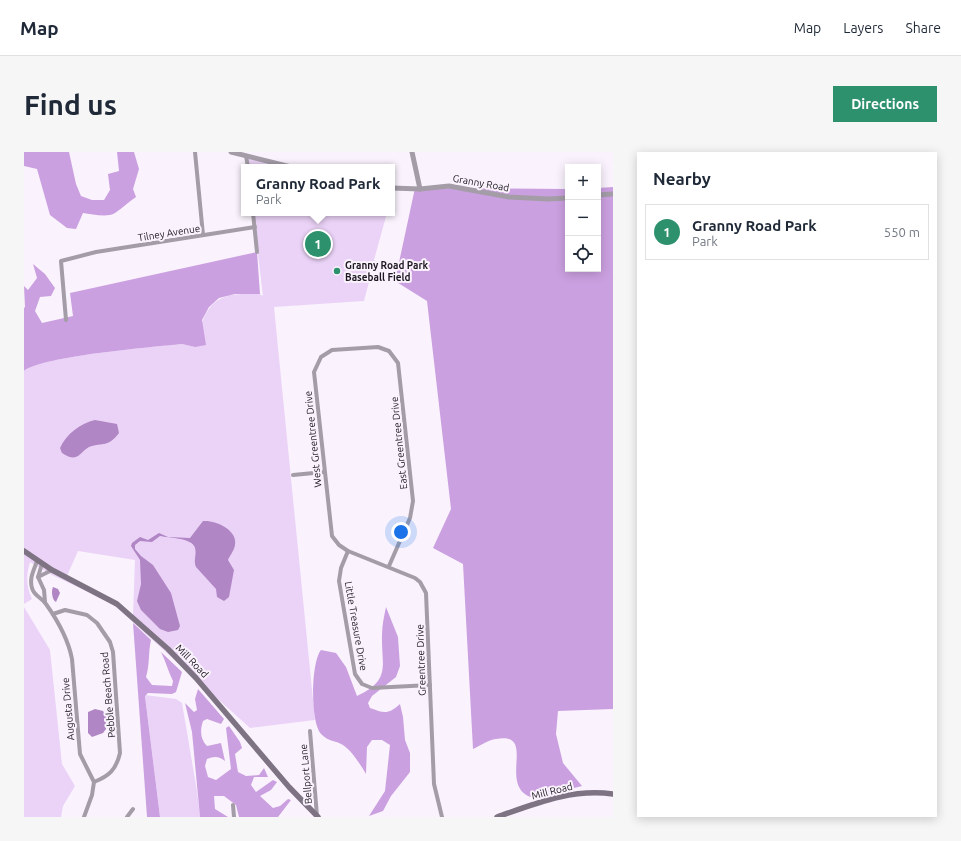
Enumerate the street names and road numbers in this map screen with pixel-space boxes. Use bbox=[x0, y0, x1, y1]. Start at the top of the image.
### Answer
street label: Granny Road bbox=[452, 173, 510, 193]
street label: Tilney Avenue bbox=[137, 223, 201, 243]
street label: West Greentree Drive bbox=[302, 390, 324, 488]
street label: East Greentree Drive bbox=[389, 396, 409, 490]
street label: Little Treasure Drive bbox=[343, 580, 369, 672]
street label: Greentree Drive bbox=[414, 624, 428, 696]
street label: Mill Road bbox=[174, 642, 211, 680]
street label: Pebble Beach Road bbox=[99, 651, 117, 738]
street label: Augusta Drive bbox=[60, 677, 76, 741]
street label: Bellport Lane bbox=[298, 743, 314, 805]
street label: Mill Road bbox=[530, 781, 574, 801]

